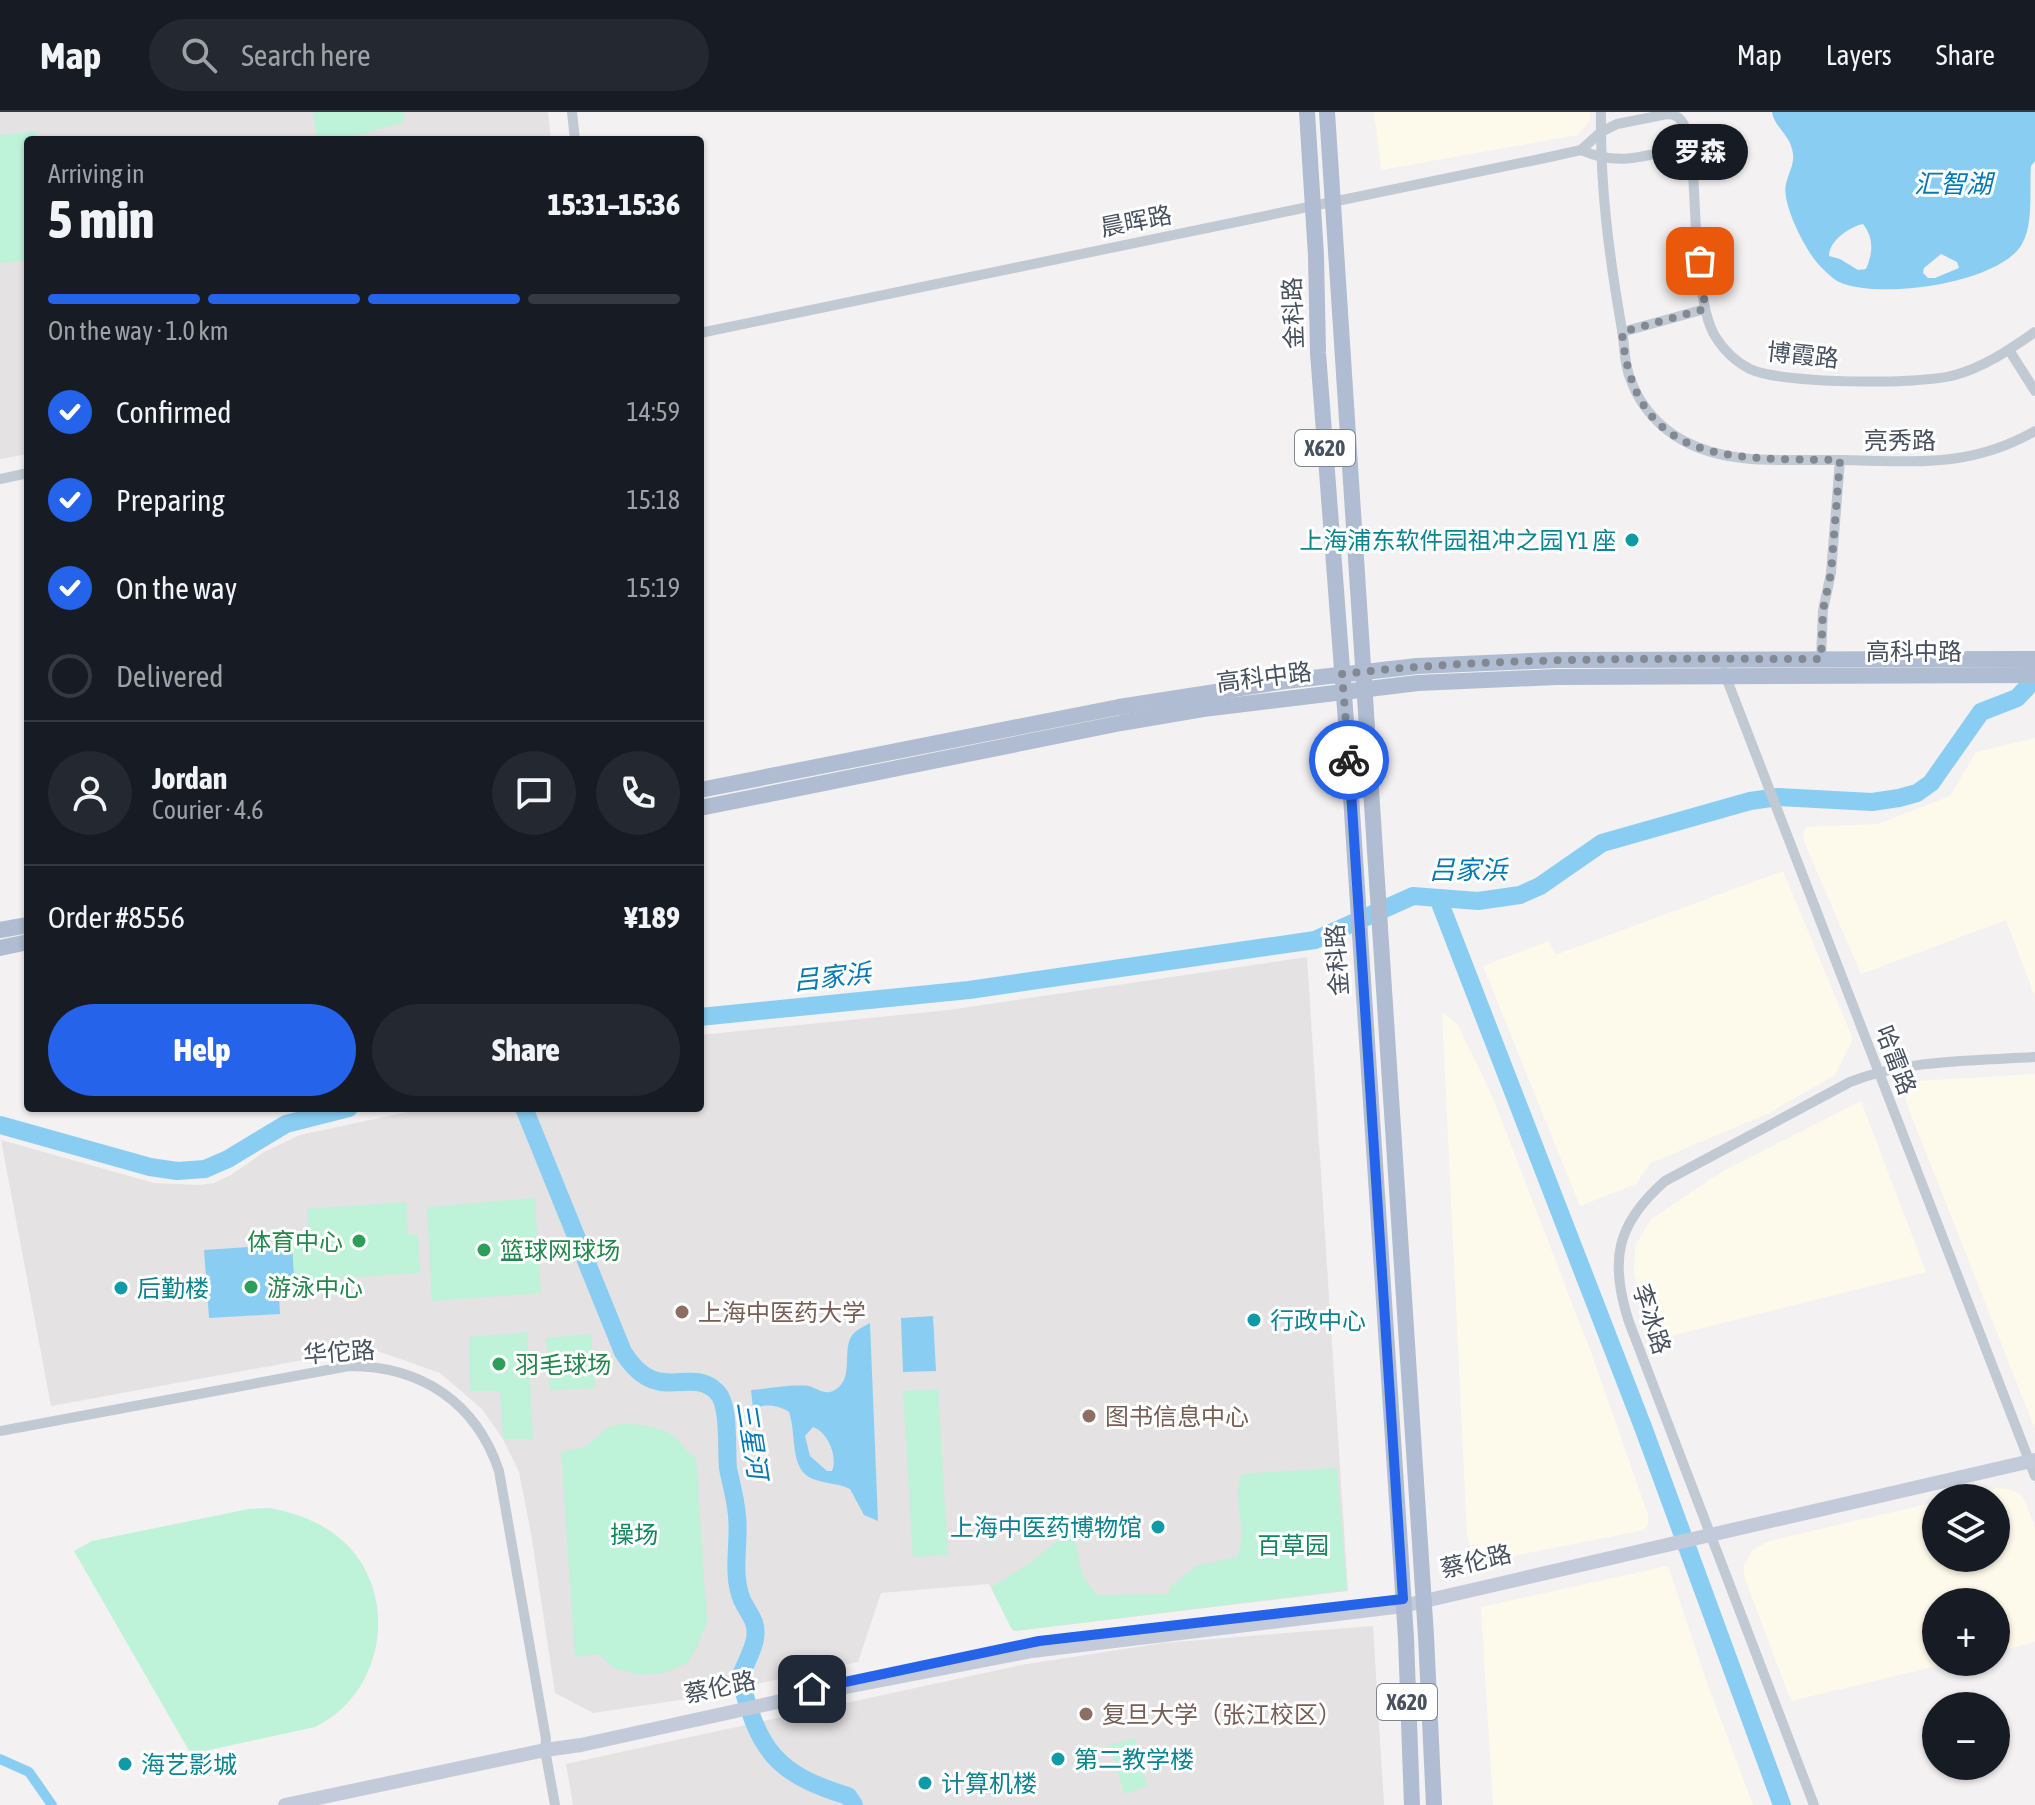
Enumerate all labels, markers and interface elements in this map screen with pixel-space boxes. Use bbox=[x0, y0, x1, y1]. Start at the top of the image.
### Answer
search box bbox=[149, 19, 709, 91]
icon: search bbox=[177, 33, 221, 77]
text: Map bbox=[40, 34, 101, 77]
text: Search here bbox=[241, 38, 371, 72]
text: Map bbox=[1737, 39, 1782, 71]
text: Layers bbox=[1826, 39, 1892, 71]
text: Share bbox=[1936, 39, 1995, 71]
callout: 罗森 bbox=[1652, 125, 1748, 181]
text: 罗森 bbox=[1674, 137, 1726, 167]
text: Arriving in bbox=[48, 159, 145, 189]
water label: 汇智湖 bbox=[1914, 169, 1996, 199]
text: 15:31–15:36 bbox=[548, 187, 680, 221]
text: 5 min bbox=[48, 189, 154, 249]
street label: 晨晖路 bbox=[1098, 201, 1174, 241]
pin bbox=[1666, 227, 1734, 295]
icon: bag bbox=[1678, 239, 1722, 283]
street label: 金科路 bbox=[1278, 277, 1308, 349]
text: On the way · 1.0 km bbox=[48, 316, 228, 346]
street label: 博霞路 bbox=[1766, 338, 1840, 372]
icon: check bbox=[48, 390, 92, 434]
text: Confirmed bbox=[116, 395, 231, 429]
text: 14:59 bbox=[626, 397, 680, 427]
street label: 亮秀路 bbox=[1864, 427, 1936, 454]
road number: X620 bbox=[1295, 430, 1355, 466]
icon: check bbox=[48, 478, 92, 522]
text: Preparing bbox=[116, 483, 225, 517]
text: 15:18 bbox=[626, 485, 680, 515]
place label: 上海浦东软件园祖冲之园 Y1 座 bbox=[1299, 527, 1616, 554]
marker: 上海浦东软件园祖冲之园 Y1 座 bbox=[1623, 531, 1641, 549]
icon: check bbox=[48, 566, 92, 610]
text: On the way bbox=[116, 571, 237, 605]
text: 15:19 bbox=[626, 573, 680, 603]
street label: 高科中路 bbox=[1866, 638, 1962, 665]
street label: 高科中路 bbox=[1215, 658, 1313, 696]
text: Delivered bbox=[116, 659, 224, 693]
courier bbox=[1309, 720, 1389, 800]
icon: bike bbox=[1327, 738, 1371, 782]
button: person bbox=[48, 751, 132, 835]
button: chat bbox=[492, 751, 576, 835]
button: phone bbox=[596, 751, 680, 835]
text: Jordan bbox=[152, 761, 227, 795]
text: Courier · 4.6 bbox=[152, 795, 263, 825]
water label: 吕家浜 bbox=[1429, 855, 1509, 885]
text: Order #8556 bbox=[48, 900, 185, 934]
text: ¥189 bbox=[624, 900, 680, 934]
street label: 金科路 bbox=[1321, 923, 1353, 997]
water label: 吕家浜 bbox=[792, 958, 874, 996]
button: Help bbox=[48, 1004, 356, 1096]
button: Share bbox=[372, 1004, 680, 1096]
street label: 哈雷路 bbox=[1870, 1022, 1922, 1098]
place label: 体育中心 bbox=[247, 1228, 343, 1255]
marker: 体育中心 bbox=[350, 1232, 368, 1250]
place label: 篮球网球场 bbox=[500, 1237, 620, 1264]
marker: 篮球网球场 bbox=[475, 1241, 493, 1259]
place label: 游泳中心 bbox=[267, 1274, 363, 1301]
place label: 后勤楼 bbox=[137, 1275, 209, 1302]
marker: 游泳中心 bbox=[242, 1278, 260, 1296]
marker: 后勤楼 bbox=[112, 1279, 130, 1297]
street label: 李冰路 bbox=[1628, 1281, 1676, 1357]
place label: 上海中医药大学 bbox=[698, 1299, 866, 1326]
marker: 上海中医药大学 bbox=[673, 1303, 691, 1321]
place label: 行政中心 bbox=[1270, 1307, 1366, 1334]
marker: 行政中心 bbox=[1245, 1311, 1263, 1329]
street label: 华佗路 bbox=[302, 1336, 376, 1368]
place label: 羽毛球场 bbox=[515, 1351, 611, 1378]
marker: 羽毛球场 bbox=[490, 1355, 508, 1373]
water label: 三星河 bbox=[731, 1399, 774, 1486]
place label: 图书信息中心 bbox=[1105, 1403, 1249, 1430]
marker: 图书信息中心 bbox=[1080, 1407, 1098, 1425]
map controls bbox=[1922, 1484, 2010, 1780]
button: layers bbox=[1922, 1484, 2010, 1572]
place label: 上海中医药博物馆 bbox=[950, 1514, 1142, 1541]
marker: 上海中医药博物馆 bbox=[1149, 1518, 1167, 1536]
park label: 操场 bbox=[610, 1521, 658, 1548]
park label: 百草园 bbox=[1257, 1532, 1329, 1559]
street label: 蔡伦路 bbox=[1438, 1540, 1514, 1582]
button: + bbox=[1922, 1588, 2010, 1676]
pin bbox=[778, 1655, 846, 1723]
street label: 蔡伦路 bbox=[682, 1666, 758, 1708]
icon: home bbox=[790, 1667, 834, 1711]
road number: X620 bbox=[1377, 1684, 1437, 1720]
button: − bbox=[1922, 1692, 2010, 1780]
place label: 复旦大学（张江校区） bbox=[1102, 1701, 1342, 1728]
marker: 复旦大学（张江校区） bbox=[1077, 1705, 1095, 1723]
place label: 第二教学楼 bbox=[1074, 1746, 1194, 1773]
marker: 第二教学楼 bbox=[1049, 1750, 1067, 1768]
place label: 海艺影城 bbox=[141, 1751, 237, 1778]
marker: 海艺影城 bbox=[116, 1755, 134, 1773]
place label: 计算机楼 bbox=[941, 1770, 1037, 1797]
marker: 计算机楼 bbox=[916, 1774, 934, 1792]

